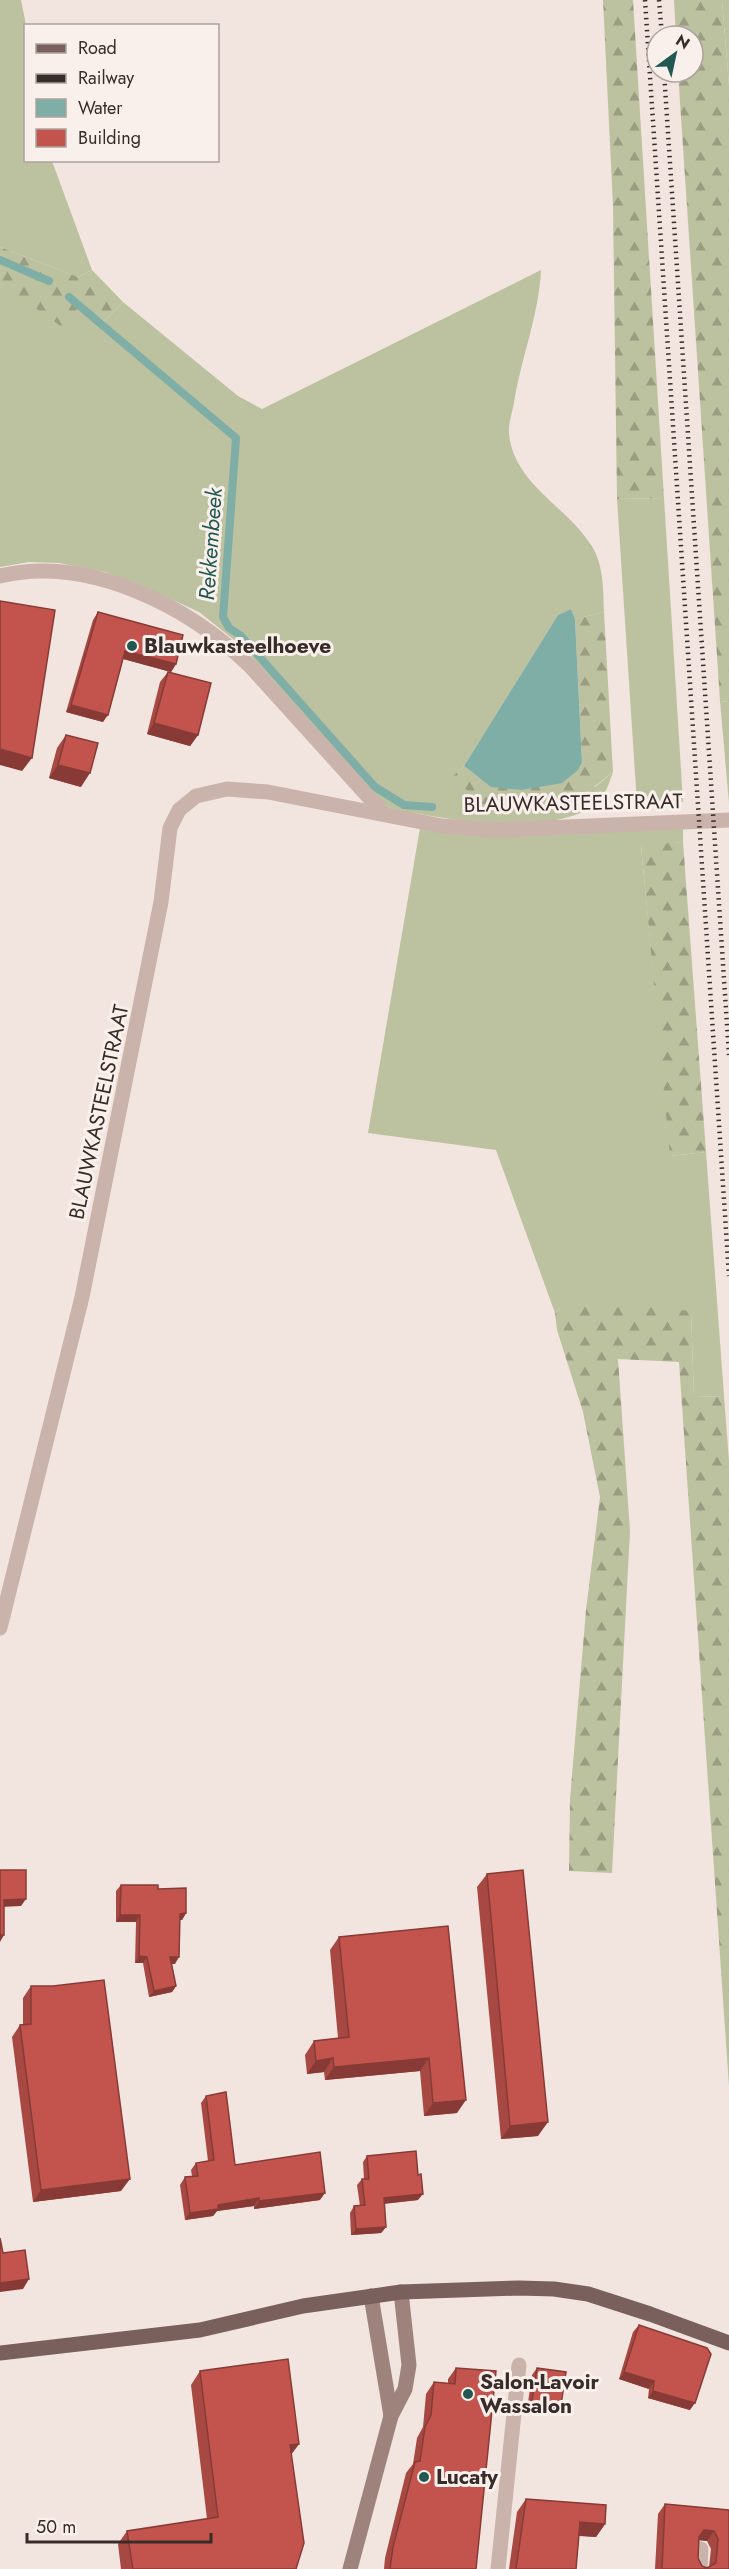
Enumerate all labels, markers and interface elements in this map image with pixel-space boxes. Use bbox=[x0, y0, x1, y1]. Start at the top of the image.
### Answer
legend bbox=[24, 24, 219, 162]
north arrow bbox=[645, 24, 705, 84]
text: N bbox=[671, 29, 694, 55]
text: Road bbox=[78, 35, 117, 61]
text: Railway bbox=[78, 65, 134, 91]
text: Water bbox=[78, 95, 123, 121]
text: Building bbox=[78, 125, 141, 151]
water label: Rekkembeek bbox=[190, 485, 230, 601]
place label: Blauwkasteelhoeve bbox=[144, 631, 331, 661]
marker: Blauwkasteelhoeve bbox=[125, 639, 139, 653]
street label: BLAUWKASTEELSTRAAT bbox=[463, 786, 683, 820]
street label: BLAUWKASTEELSTRAAT bbox=[62, 1002, 136, 1222]
place label: Salon-Lavoir Wassalon bbox=[480, 2367, 599, 2421]
marker: Salon-Lavoir Wassalon bbox=[461, 2387, 475, 2401]
place label: Lucaty bbox=[436, 2462, 499, 2492]
marker: Lucaty bbox=[417, 2470, 431, 2484]
scale bar bbox=[27, 2506, 212, 2544]
text: 50 m bbox=[36, 2514, 76, 2540]

